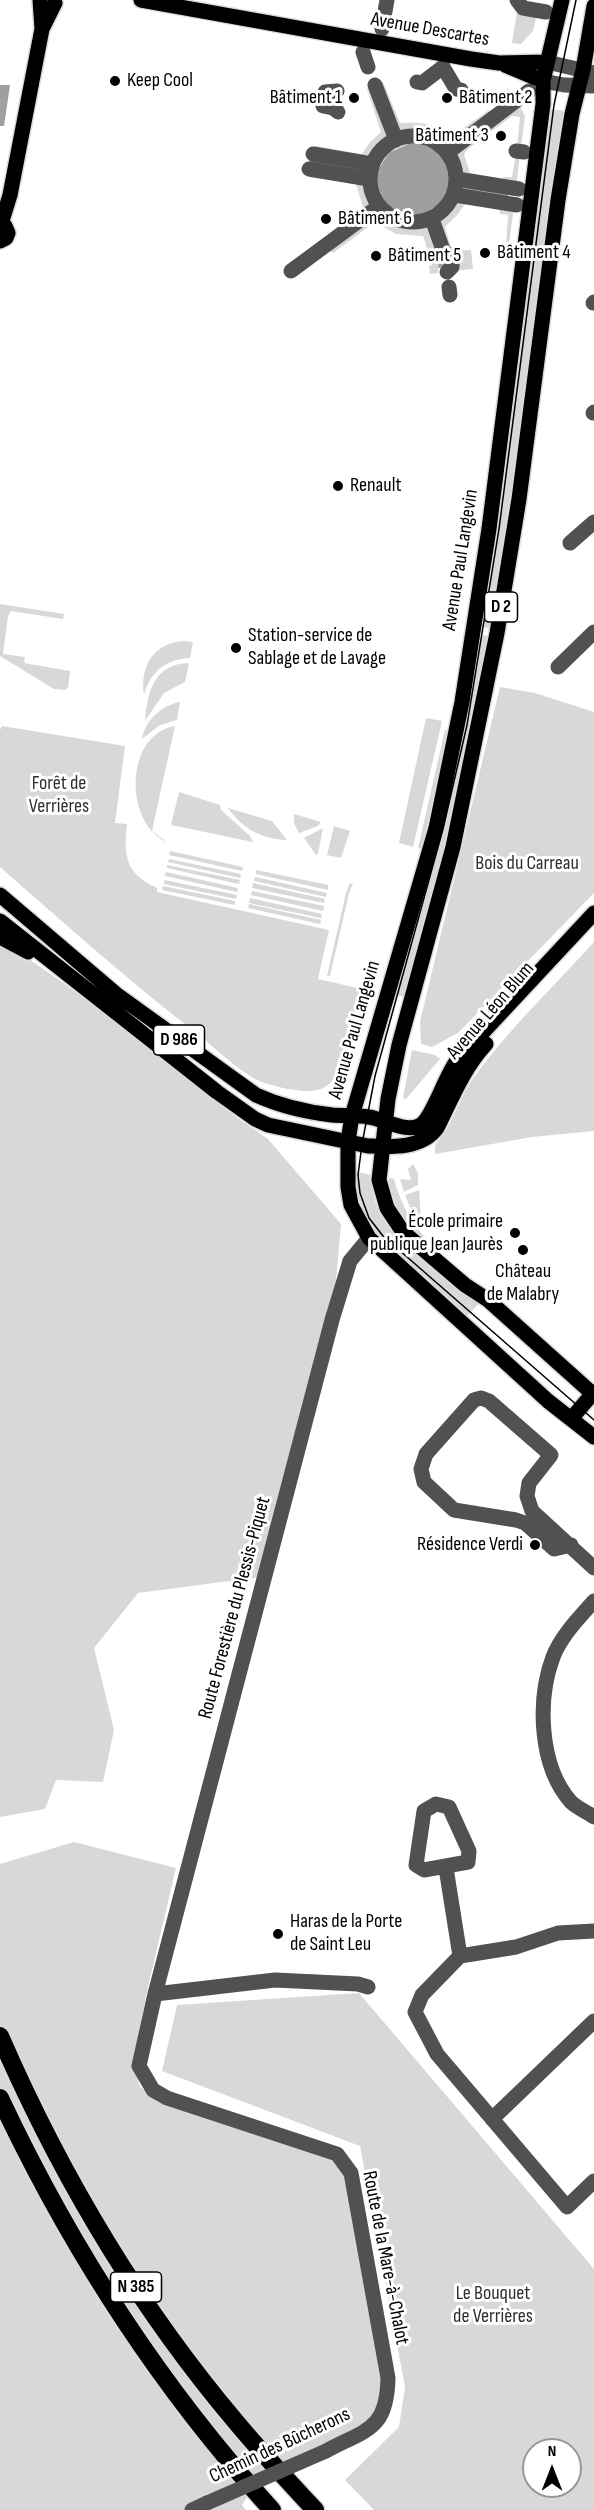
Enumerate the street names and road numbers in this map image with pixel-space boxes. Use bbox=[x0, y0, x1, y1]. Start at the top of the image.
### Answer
street label: Avenue Descartes bbox=[369, 8, 491, 52]
street label: Avenue Paul Langevin bbox=[438, 488, 484, 632]
road number: D 2 bbox=[484, 592, 518, 622]
street label: Avenue Léon Blum bbox=[442, 957, 540, 1065]
street label: Avenue Paul Langevin bbox=[324, 958, 386, 1102]
road number: D 986 bbox=[154, 1025, 204, 1055]
street label: Route Forestière du Plessis-Piquet bbox=[194, 1494, 276, 1722]
street label: Route de la Mare-à-Chalot bbox=[356, 2169, 414, 2347]
road number: N 385 bbox=[110, 2272, 162, 2302]
street label: Chemin des Bûcherons bbox=[206, 2403, 354, 2489]

